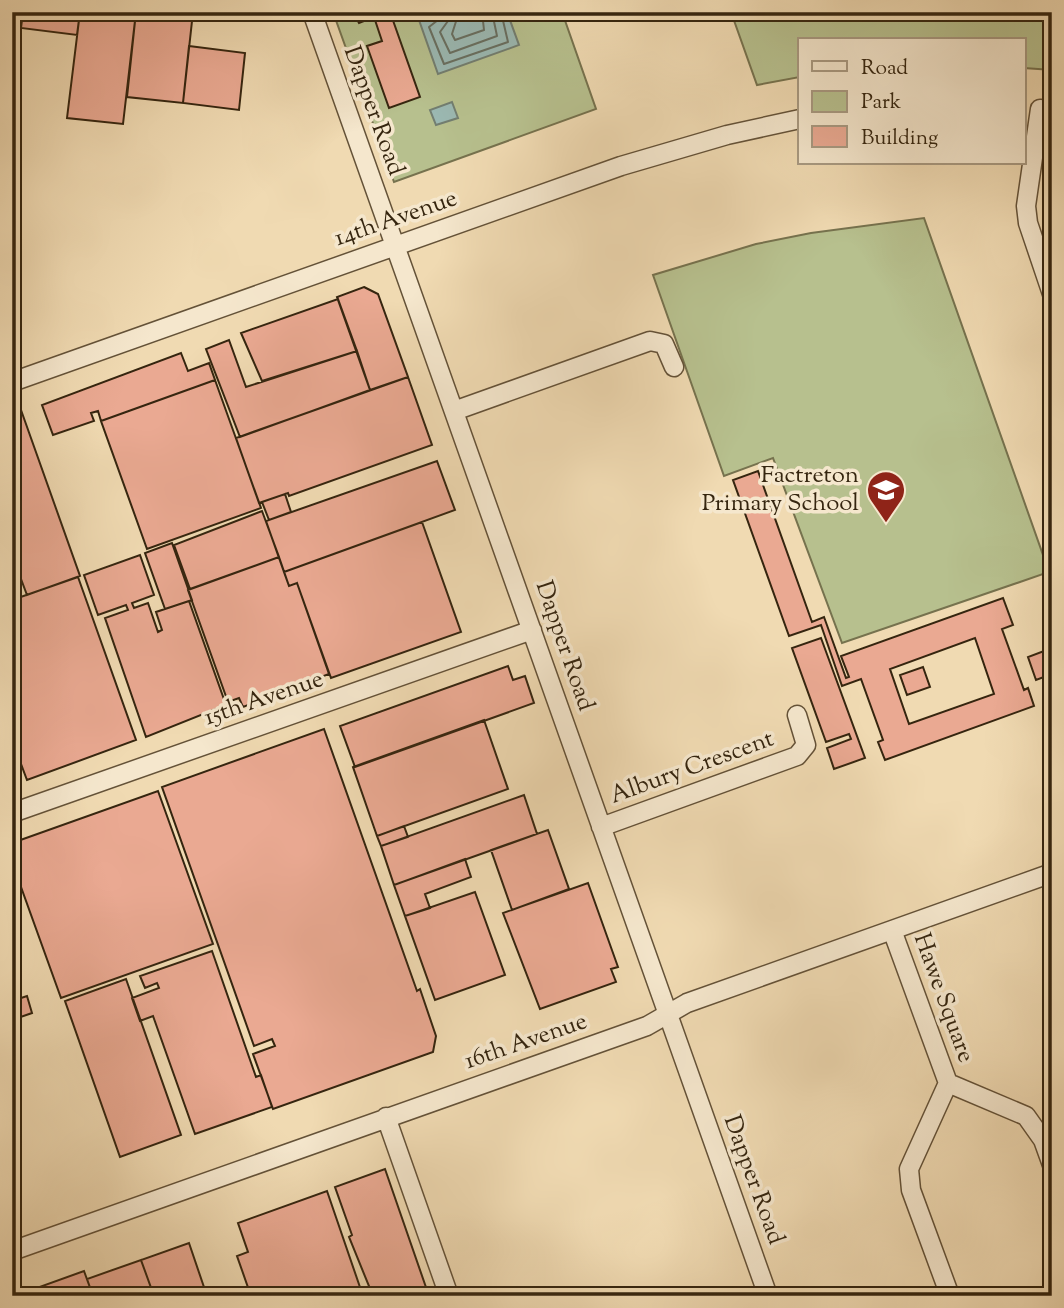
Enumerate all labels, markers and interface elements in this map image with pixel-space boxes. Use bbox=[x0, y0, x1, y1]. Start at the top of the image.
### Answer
legend bbox=[798, 38, 1026, 164]
street label: Dapper Road bbox=[334, 42, 412, 181]
text: Road bbox=[861, 54, 908, 84]
text: Park bbox=[861, 88, 902, 118]
text: Building bbox=[861, 124, 938, 154]
street label: 14th Avenue bbox=[330, 182, 462, 256]
place label: Factreton Primary School bbox=[702, 459, 859, 521]
school or university icon: Factreton Primary School bbox=[865, 469, 907, 524]
street label: Dapper Road bbox=[526, 576, 602, 716]
street label: 15th Avenue bbox=[200, 663, 328, 735]
street label: Albury Crescent bbox=[605, 723, 779, 813]
street label: Hawe Square bbox=[904, 929, 982, 1067]
street label: 16th Avenue bbox=[460, 1005, 592, 1079]
street label: Dapper Road bbox=[714, 1111, 792, 1250]

